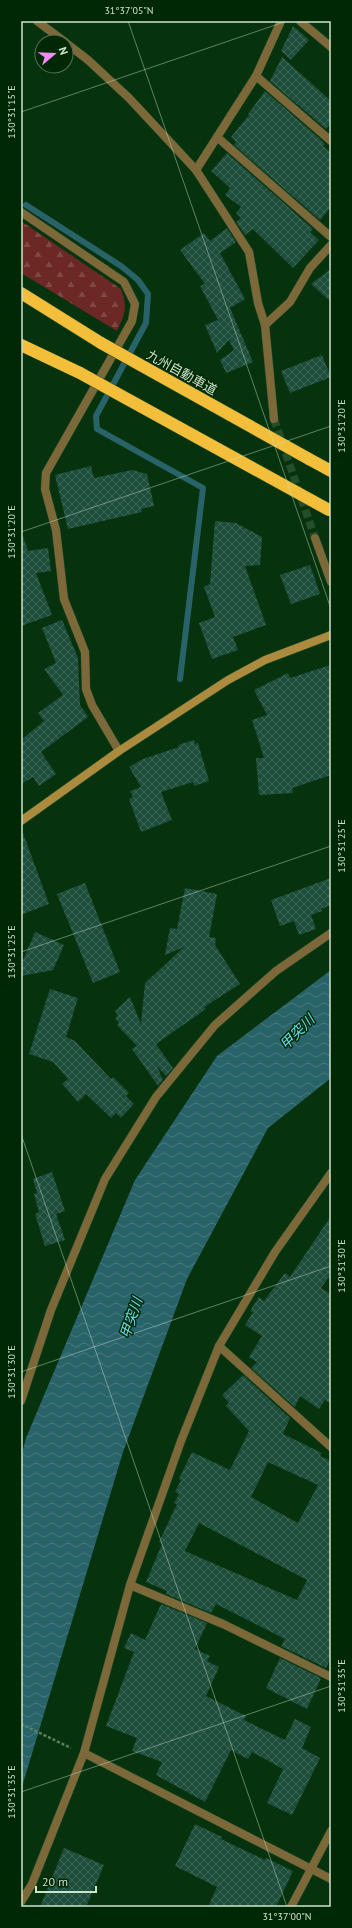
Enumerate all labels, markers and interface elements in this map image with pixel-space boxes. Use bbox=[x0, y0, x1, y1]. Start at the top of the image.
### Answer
text: 31°37'05"N bbox=[104, 4, 154, 17]
north arrow bbox=[34, 34, 74, 74]
text: N bbox=[56, 45, 71, 56]
text: 130°31'15"E bbox=[5, 85, 18, 139]
street label: 九州自動車道 bbox=[144, 346, 220, 399]
text: 130°31'20"E bbox=[335, 399, 348, 453]
text: 130°31'20"E bbox=[5, 505, 18, 559]
text: 130°31'25"E bbox=[335, 819, 348, 873]
text: 130°31'25"E bbox=[5, 925, 18, 979]
water label: 甲突川 bbox=[276, 1009, 320, 1053]
text: 130°31'30"E bbox=[335, 1239, 348, 1293]
water label: 甲突川 bbox=[116, 1293, 147, 1341]
text: 130°31'30"E bbox=[5, 1345, 18, 1399]
text: 130°31'35"E bbox=[335, 1659, 348, 1713]
text: 130°31'35"E bbox=[5, 1765, 18, 1819]
scale bar bbox=[36, 1868, 96, 1894]
text: 20 m bbox=[42, 1874, 68, 1889]
text: 31°37'00"N bbox=[262, 1910, 312, 1923]

